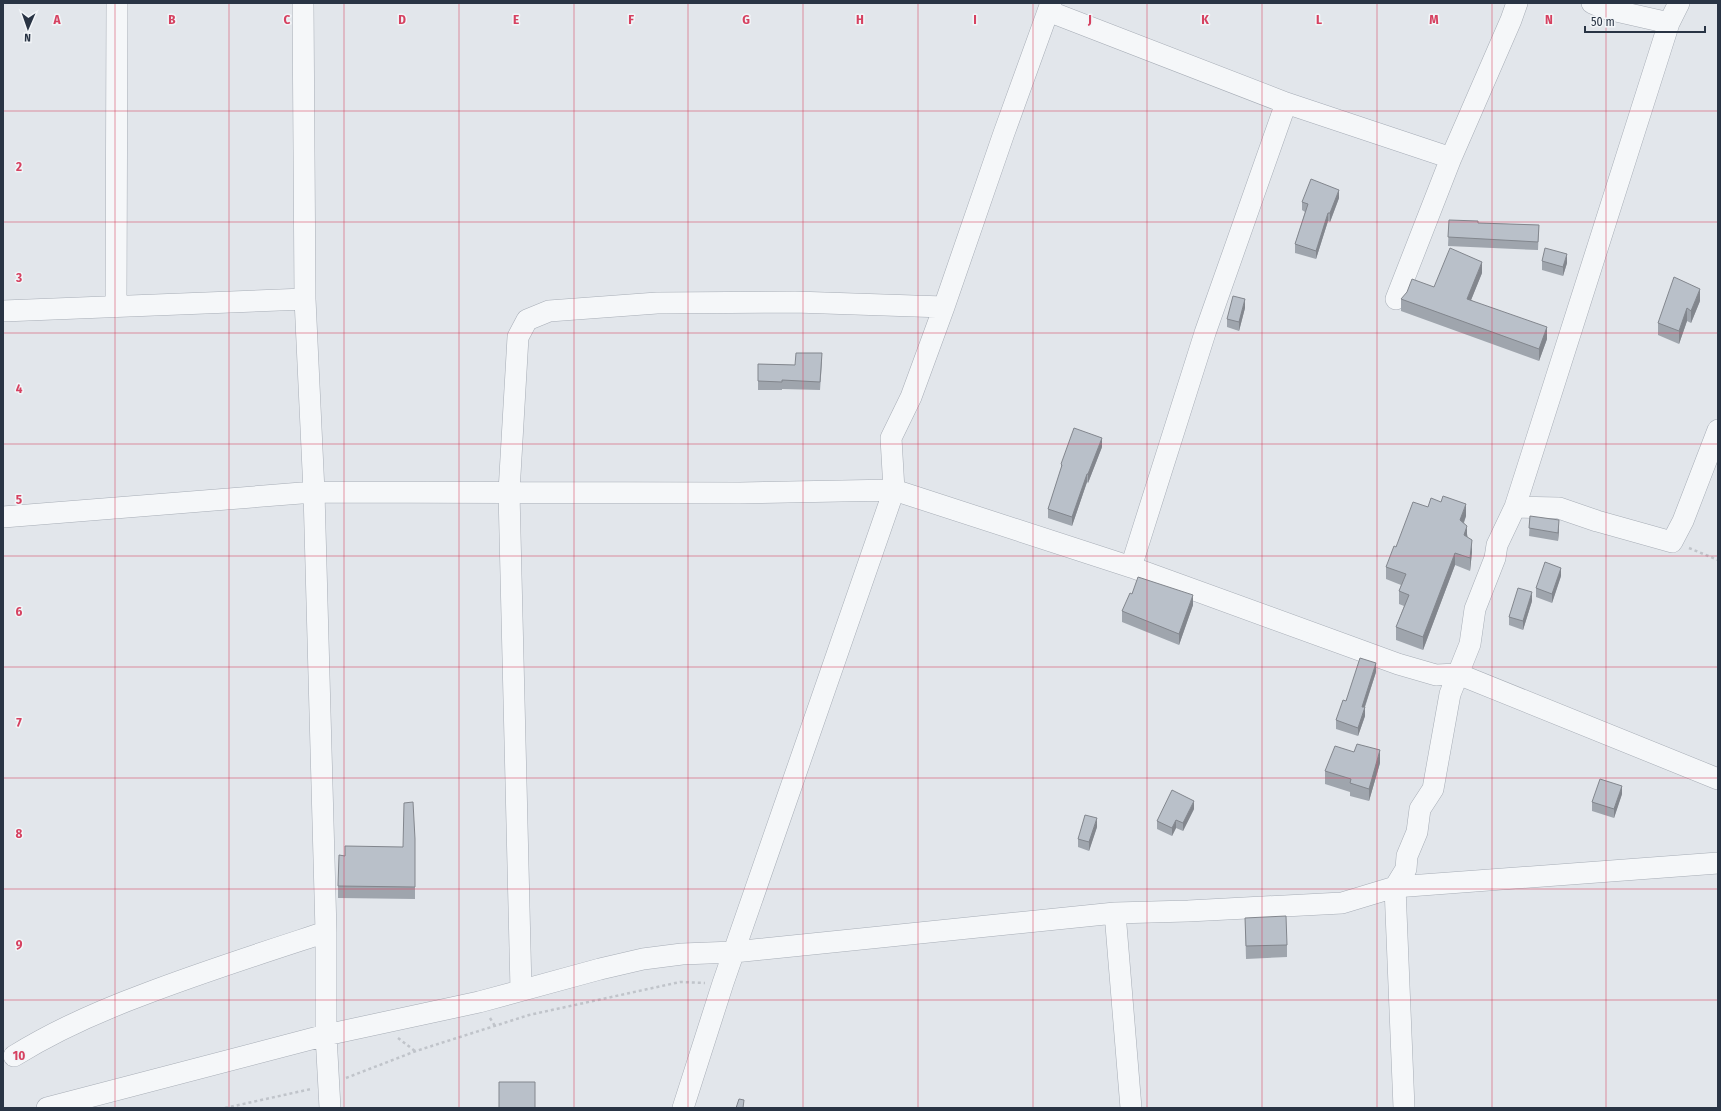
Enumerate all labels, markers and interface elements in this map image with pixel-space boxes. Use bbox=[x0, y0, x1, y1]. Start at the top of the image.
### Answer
north arrow bbox=[8, 8, 48, 48]
scale bar bbox=[1585, 8, 1705, 34]
text: A bbox=[52, 12, 61, 27]
text: B bbox=[168, 12, 176, 27]
text: C bbox=[284, 12, 291, 27]
text: D bbox=[398, 12, 406, 27]
text: E bbox=[513, 12, 519, 27]
text: F bbox=[628, 12, 634, 27]
text: G bbox=[742, 12, 750, 27]
text: H bbox=[856, 12, 864, 27]
text: I bbox=[973, 12, 977, 27]
text: J bbox=[1087, 12, 1092, 27]
text: K bbox=[1201, 12, 1209, 27]
text: L bbox=[1316, 12, 1322, 27]
text: M bbox=[1429, 12, 1439, 27]
text: N bbox=[1545, 12, 1553, 27]
text: 50 m bbox=[1591, 15, 1615, 29]
text: N bbox=[24, 31, 31, 44]
text: 2 bbox=[15, 159, 22, 174]
text: 3 bbox=[15, 270, 22, 285]
text: 4 bbox=[16, 381, 23, 396]
text: 5 bbox=[16, 492, 22, 507]
text: 6 bbox=[16, 604, 23, 619]
text: 7 bbox=[16, 715, 22, 730]
text: 8 bbox=[16, 826, 23, 841]
text: 9 bbox=[16, 937, 23, 952]
text: 10 bbox=[13, 1048, 25, 1063]

